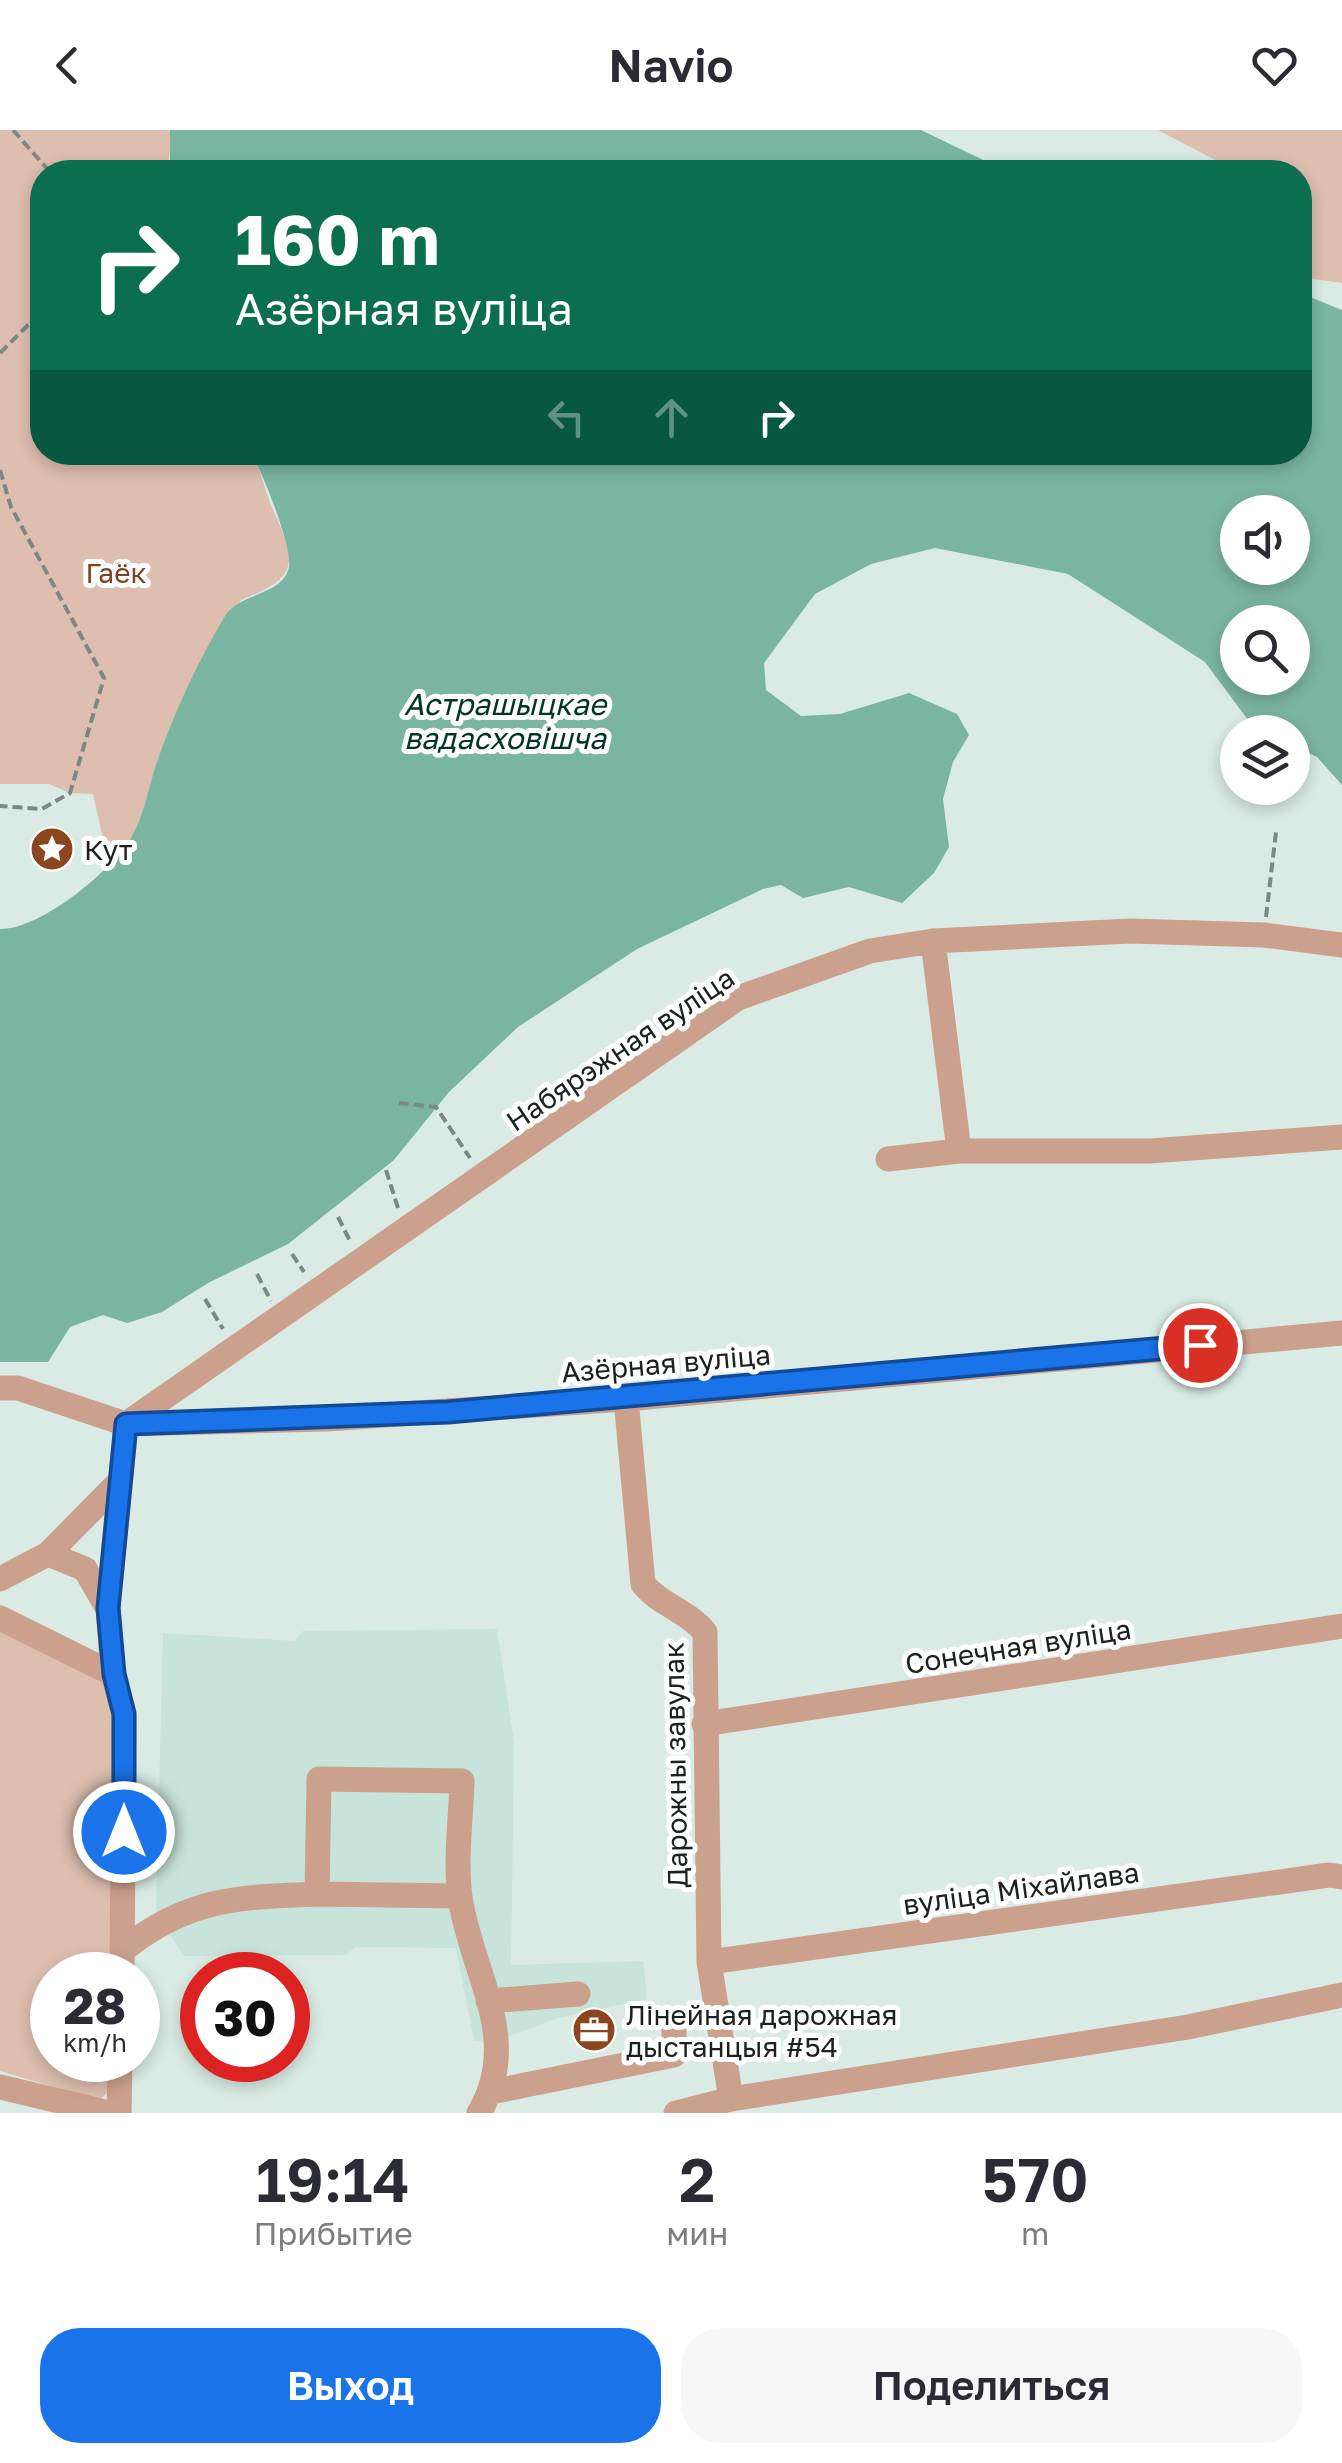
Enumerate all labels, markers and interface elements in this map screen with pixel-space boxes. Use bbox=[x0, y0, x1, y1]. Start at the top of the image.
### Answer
icon: back bbox=[40, 38, 95, 93]
text: Navio bbox=[609, 38, 733, 92]
icon: heart bbox=[1247, 38, 1302, 93]
text: 160 m bbox=[235, 196, 440, 280]
icon: right bbox=[70, 200, 200, 330]
text: Азёрная вуліца bbox=[235, 281, 573, 335]
icon: left bbox=[539, 390, 594, 445]
icon: ahead bbox=[644, 390, 699, 445]
icon: right bbox=[749, 390, 804, 445]
map controls bbox=[1220, 495, 1310, 805]
button: sound bbox=[1220, 495, 1310, 585]
park label: Гаёк bbox=[85, 556, 147, 589]
button: search bbox=[1220, 605, 1310, 695]
water label: Астрашыцкае вадасховішча bbox=[404, 686, 609, 756]
button: layers bbox=[1220, 715, 1310, 805]
place icon: Кут bbox=[29, 826, 75, 872]
place label: Кут bbox=[84, 833, 133, 866]
street label: Набярэжная вуліца bbox=[500, 960, 740, 1138]
pin bbox=[1158, 1303, 1243, 1388]
icon: arrive bbox=[1173, 1318, 1228, 1373]
street label: Азёрная вуліца bbox=[560, 1337, 772, 1389]
street label: Сонечная вуліца bbox=[903, 1612, 1133, 1680]
street label: Дарожны завулак bbox=[656, 1642, 694, 1888]
position arrow bbox=[72, 1780, 176, 1884]
street label: вуліца Міхайлава bbox=[901, 1855, 1141, 1921]
speed limit sign: 30 bbox=[180, 1952, 310, 2082]
text: 28 bbox=[64, 1975, 126, 2035]
place label: Лінейная дарожная дыстанцыя #54 bbox=[626, 1998, 898, 2063]
office icon: Лінейная дарожная дыстанцыя #54 bbox=[571, 2007, 617, 2053]
text: km/h bbox=[63, 2027, 127, 2058]
text: 19:14 bbox=[256, 2143, 410, 2215]
text: 2 bbox=[679, 2143, 715, 2215]
text: 570 bbox=[982, 2143, 1089, 2215]
text: Прибытие bbox=[253, 2214, 413, 2252]
text: мин bbox=[666, 2214, 728, 2252]
text: m bbox=[1021, 2214, 1049, 2252]
button: Выход bbox=[40, 2328, 661, 2443]
button: Поделиться bbox=[681, 2328, 1302, 2443]

